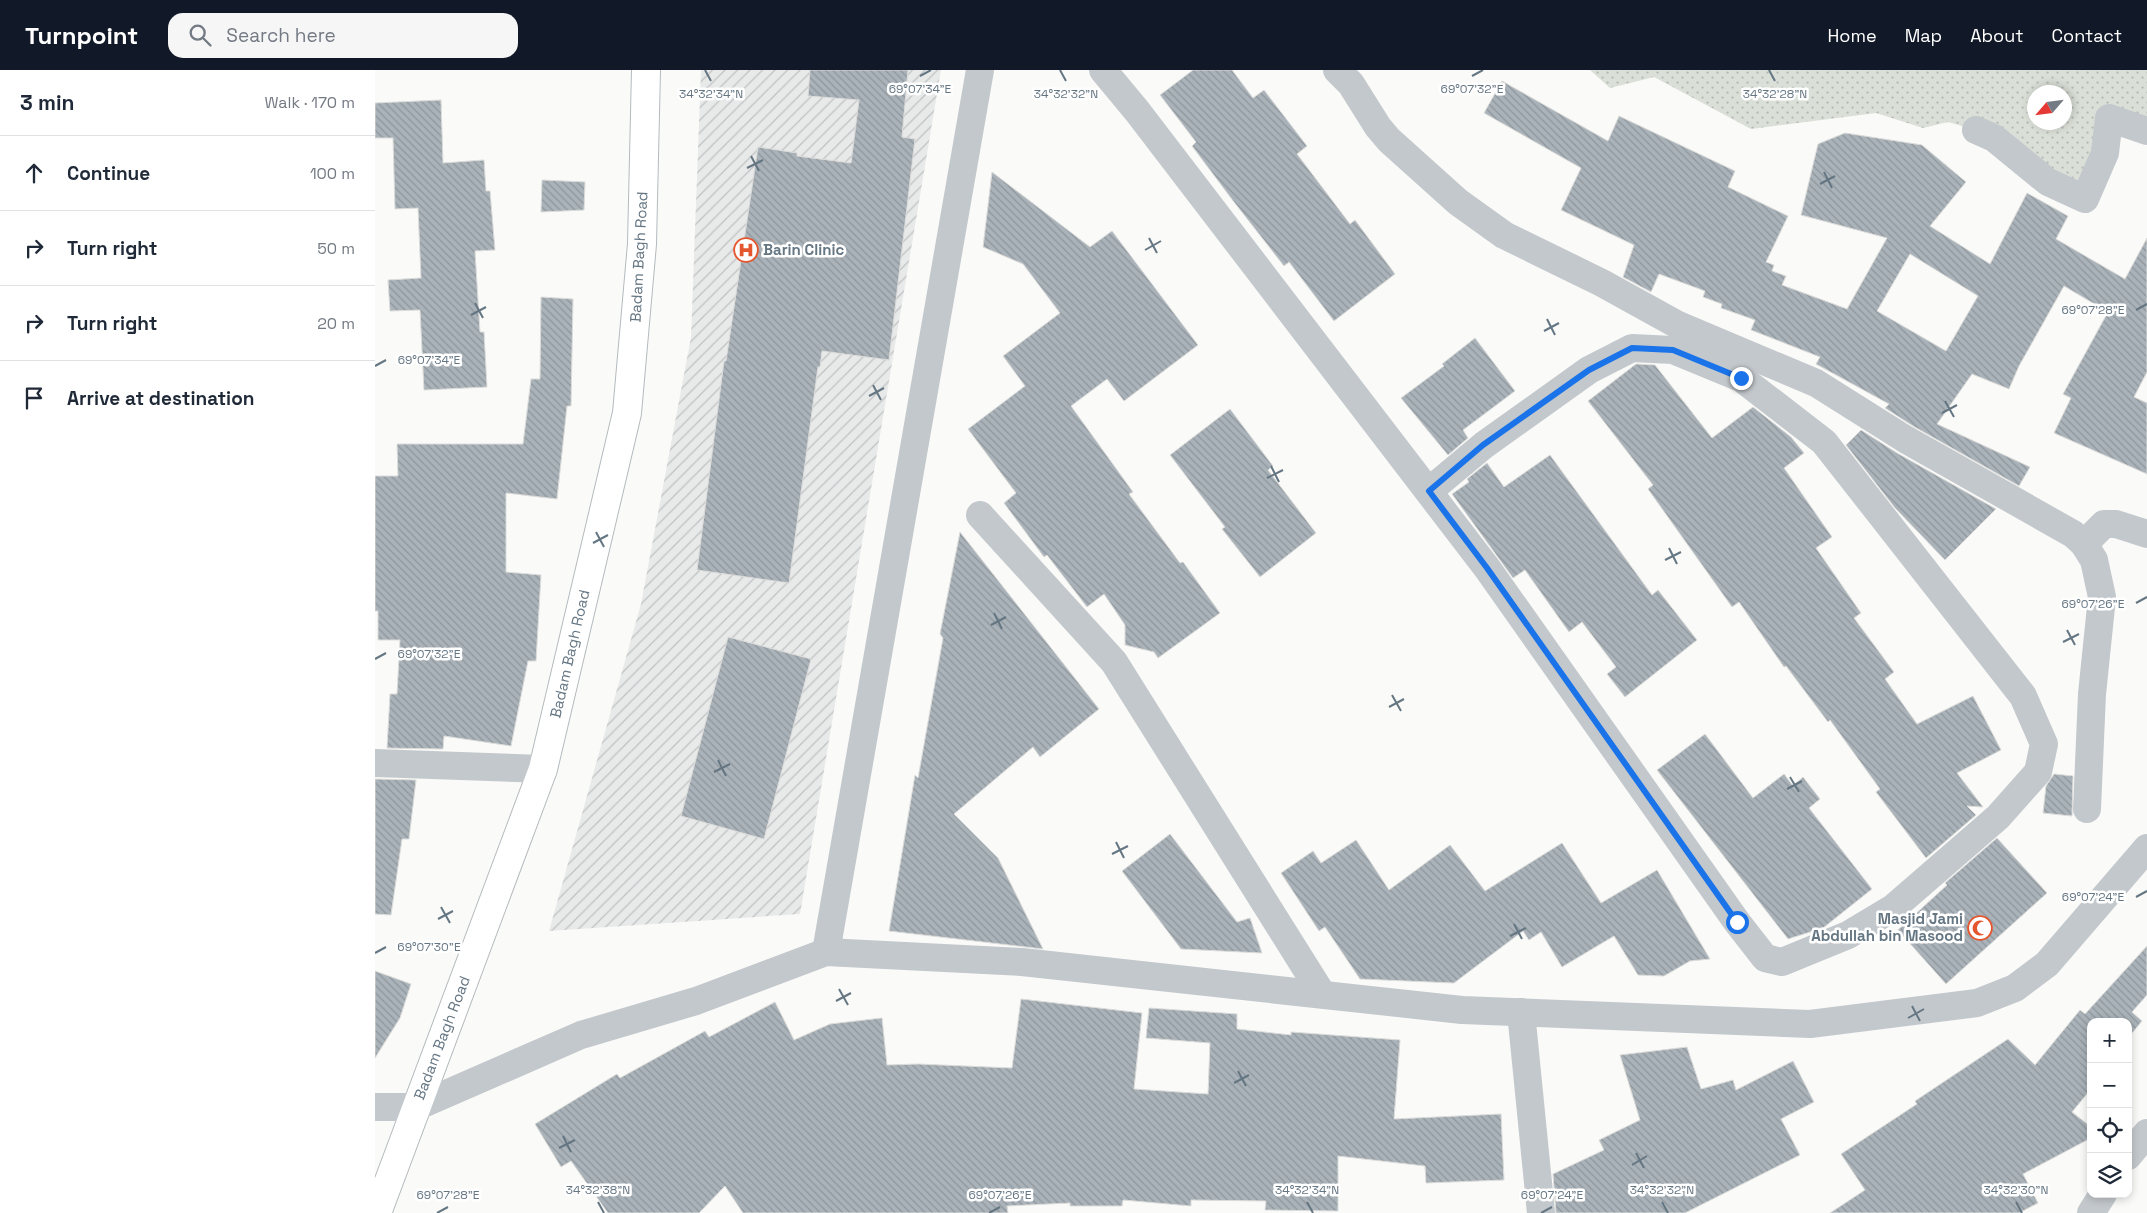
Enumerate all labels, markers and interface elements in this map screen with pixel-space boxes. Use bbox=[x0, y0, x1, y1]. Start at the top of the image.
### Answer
search box bbox=[168, 13, 518, 58]
text: Turnpoint bbox=[25, 20, 138, 51]
icon: search bbox=[186, 21, 214, 49]
text: Search here bbox=[226, 23, 336, 48]
text: Home bbox=[1828, 24, 1877, 47]
text: Map bbox=[1905, 24, 1942, 47]
text: About bbox=[1970, 24, 2024, 47]
text: Contact bbox=[2052, 24, 2122, 47]
text: 69°07'34"E bbox=[889, 81, 952, 97]
text: 69°07'32"E bbox=[1441, 81, 1504, 97]
north arrow bbox=[2027, 85, 2072, 130]
text: 34°32'34"N bbox=[679, 86, 743, 102]
text: 34°32'32"N bbox=[1034, 86, 1098, 102]
text: 34°32'28"N bbox=[1743, 86, 1807, 102]
text: 3 min bbox=[20, 89, 75, 116]
text: Walk · 170 m bbox=[265, 92, 355, 113]
icon: ahead bbox=[20, 159, 48, 187]
text: Continue bbox=[67, 161, 150, 186]
text: 100 m bbox=[310, 163, 355, 184]
street label: Badam Bagh Road bbox=[626, 191, 651, 323]
icon: right bbox=[20, 234, 48, 262]
text: Turn right bbox=[67, 236, 157, 261]
hospital icon: Barin Clinic bbox=[733, 237, 759, 263]
text: 50 m bbox=[317, 238, 355, 259]
place label: Barin Clinic bbox=[763, 240, 844, 259]
text: 69°07'28"E bbox=[2061, 302, 2125, 318]
icon: right bbox=[20, 309, 48, 337]
text: Turn right bbox=[67, 311, 157, 336]
text: 20 m bbox=[317, 313, 355, 334]
text: 69°07'34"E bbox=[398, 352, 461, 368]
route end bbox=[1730, 367, 1753, 390]
icon: arrive bbox=[20, 384, 48, 412]
text: Arrive at destination bbox=[67, 386, 255, 411]
street label: Badam Bagh Road bbox=[545, 588, 594, 720]
text: 69°07'26"E bbox=[2062, 596, 2125, 612]
text: 69°07'32"E bbox=[398, 646, 461, 662]
text: 69°07'24"E bbox=[2062, 889, 2124, 905]
place label: Masjid Jami Abdullah bin Masood bbox=[1811, 909, 1963, 945]
route start bbox=[1726, 911, 1749, 934]
mosque icon: Masjid Jami Abdullah bin Masood bbox=[1967, 915, 1993, 941]
text: 69°07'30"E bbox=[397, 939, 461, 955]
street label: Badam Bagh Road bbox=[409, 973, 474, 1102]
map controls bbox=[2087, 1018, 2132, 1198]
button: + bbox=[2087, 1018, 2132, 1063]
button: − bbox=[2087, 1063, 2132, 1108]
button: locate bbox=[2087, 1108, 2132, 1153]
button: layers bbox=[2087, 1153, 2132, 1198]
text: 34°32'38"N bbox=[566, 1182, 630, 1198]
text: 34°32'34"N bbox=[1275, 1182, 1339, 1198]
text: 34°32'32"N bbox=[1630, 1182, 1694, 1198]
text: 34°32'30"N bbox=[1984, 1182, 2048, 1198]
text: 69°07'28"E bbox=[416, 1187, 480, 1203]
text: 69°07'26"E bbox=[969, 1187, 1032, 1203]
text: 69°07'24"E bbox=[1521, 1187, 1583, 1203]

